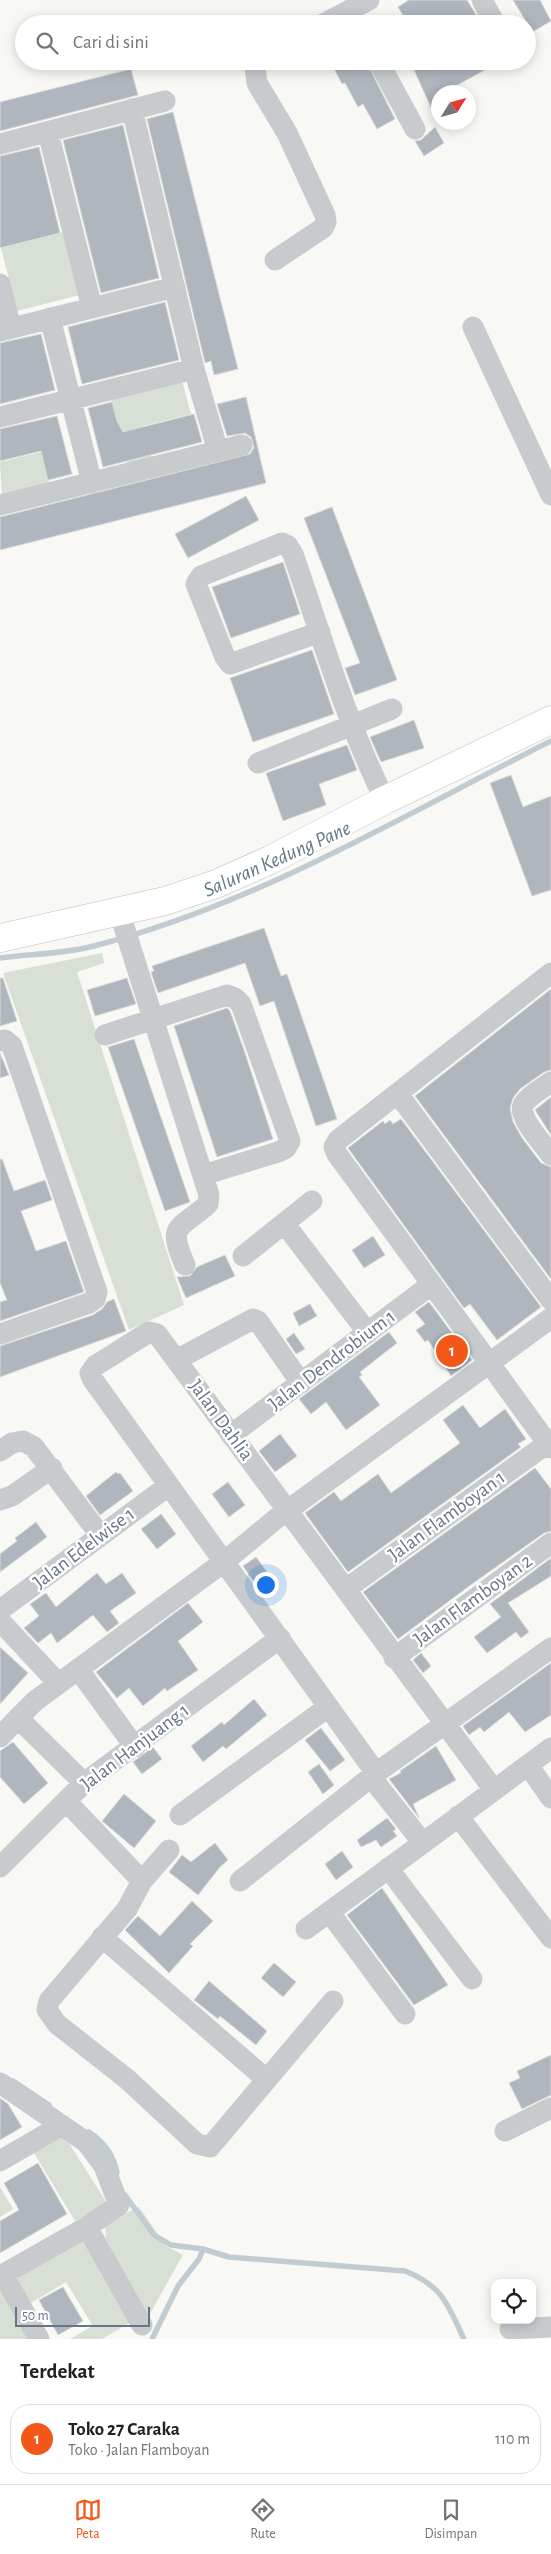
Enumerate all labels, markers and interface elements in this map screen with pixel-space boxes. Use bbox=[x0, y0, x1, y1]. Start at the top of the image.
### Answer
search box bbox=[15, 15, 536, 70]
icon: search bbox=[33, 29, 61, 57]
text: Cari di sini bbox=[73, 33, 149, 52]
north arrow bbox=[431, 85, 476, 130]
water label: Saluran Kedung Pane bbox=[200, 817, 354, 901]
street label: Jalan Dendrobium 1 bbox=[265, 1306, 399, 1414]
pin: 1 bbox=[436, 1332, 468, 1370]
street label: Jalan Dahlia bbox=[185, 1376, 257, 1464]
street label: Jalan Flamboyan 1 bbox=[385, 1467, 509, 1565]
street label: Jalan Edelwise 1 bbox=[30, 1503, 138, 1593]
street label: Jalan Flamboyan 2 bbox=[410, 1550, 536, 1650]
your location bbox=[253, 1572, 279, 1598]
street label: Jalan Hanjuang 1 bbox=[77, 1700, 193, 1794]
map controls bbox=[491, 2279, 536, 2324]
button: locate bbox=[491, 2279, 536, 2324]
scale bar bbox=[15, 2304, 150, 2327]
text: 50 m bbox=[22, 2309, 49, 2323]
text: Terdekat bbox=[20, 2361, 95, 2382]
text: Toko 27 Caraka bbox=[68, 2420, 180, 2439]
text: 1 bbox=[34, 2431, 40, 2447]
text: 110 m bbox=[495, 2431, 530, 2447]
text: Toko · Jalan Flamboyan bbox=[68, 2442, 209, 2458]
tab: Peta bbox=[74, 2496, 102, 2543]
tab: Rute bbox=[249, 2496, 277, 2543]
tab: Disimpan bbox=[424, 2496, 477, 2543]

